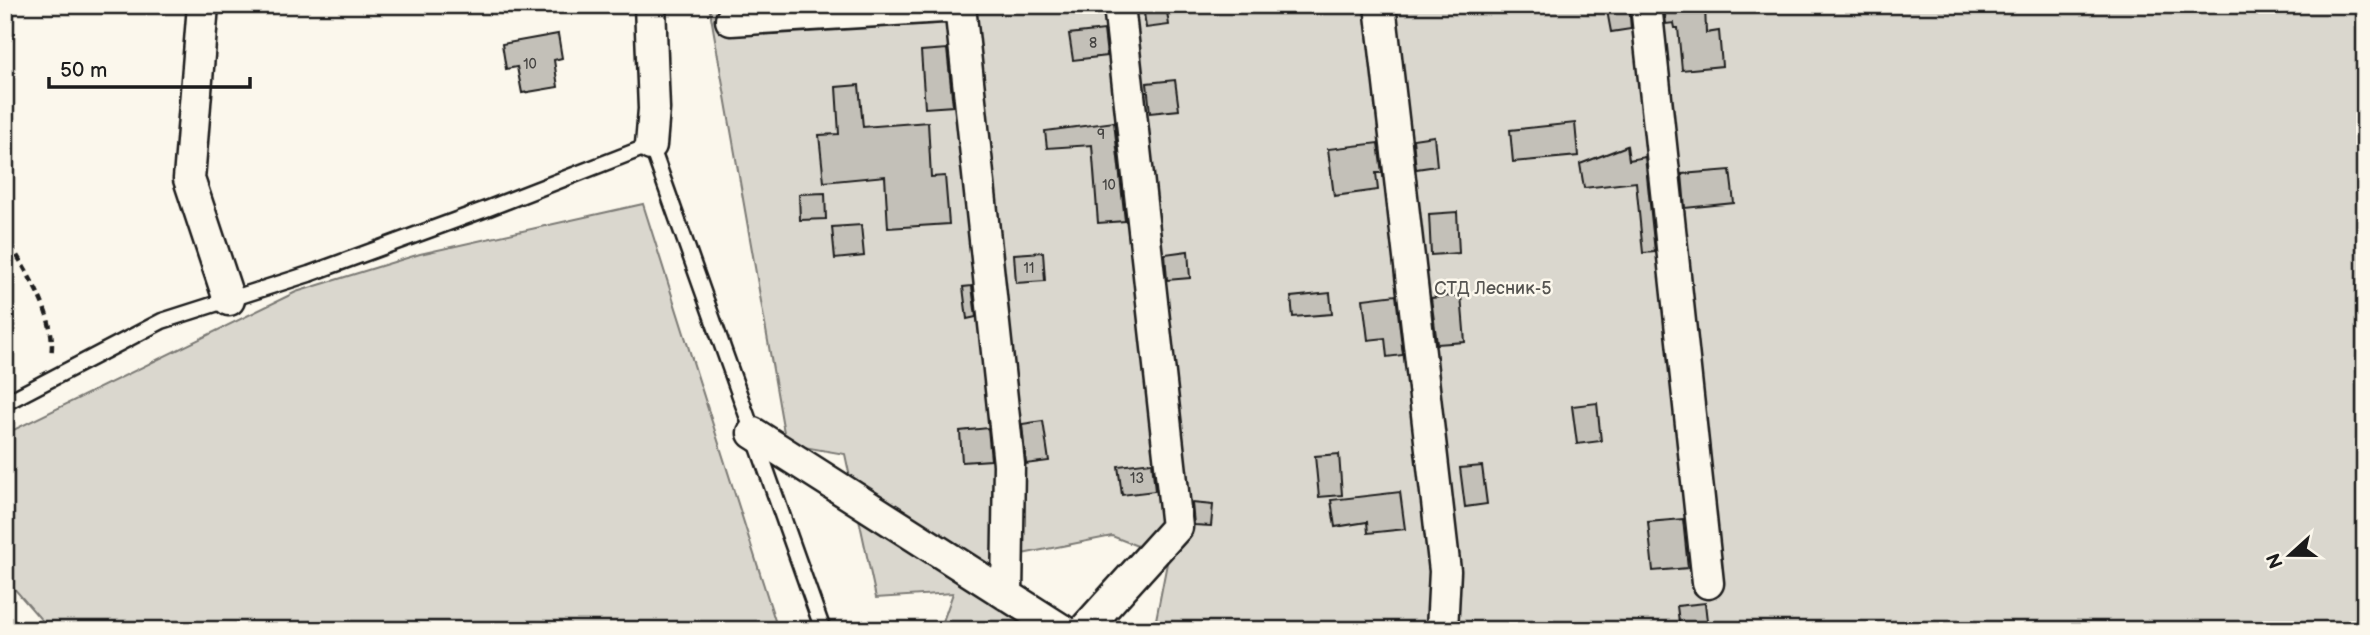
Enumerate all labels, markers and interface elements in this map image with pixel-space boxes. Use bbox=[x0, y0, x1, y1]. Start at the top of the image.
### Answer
house number: 8 bbox=[1089, 35, 1097, 52]
scale bar bbox=[49, 46, 250, 90]
house number: 10 bbox=[523, 56, 537, 73]
text: 50 m bbox=[60, 58, 107, 83]
house number: 9 bbox=[1097, 126, 1105, 143]
house number: 10 bbox=[1102, 177, 1116, 194]
house number: 11 bbox=[1024, 260, 1034, 277]
park label: СТД Лесник-5 bbox=[1434, 278, 1552, 299]
house number: 13 bbox=[1130, 470, 1144, 487]
north arrow bbox=[2254, 520, 2324, 590]
text: N bbox=[2262, 550, 2289, 571]

